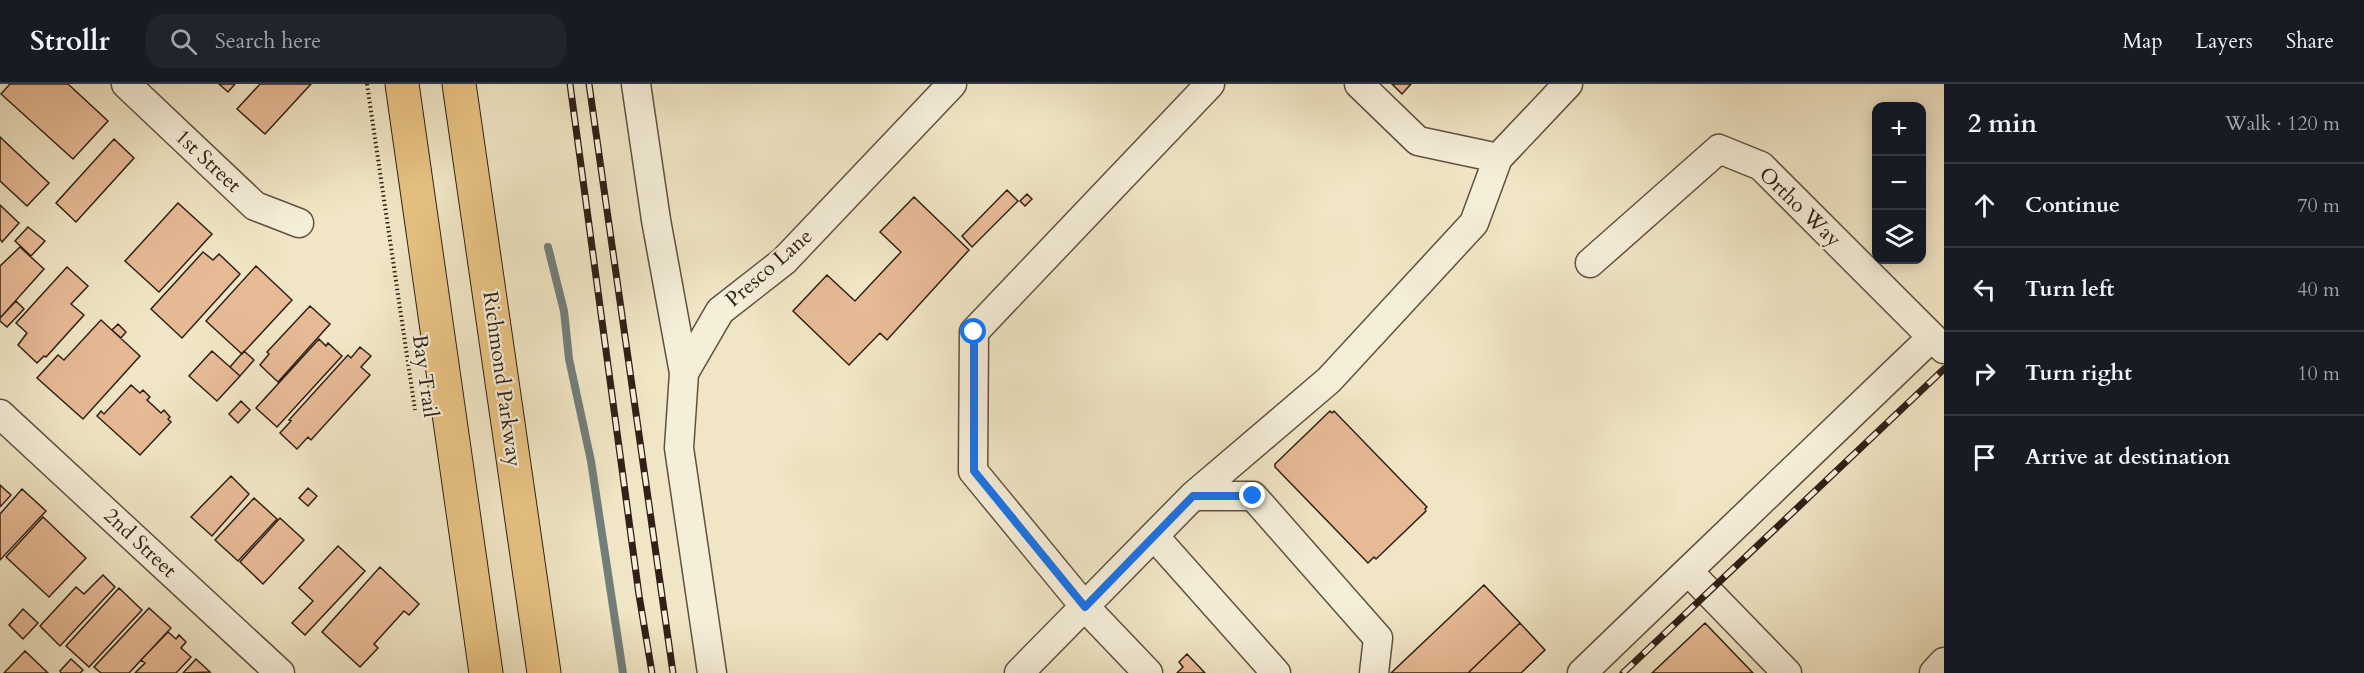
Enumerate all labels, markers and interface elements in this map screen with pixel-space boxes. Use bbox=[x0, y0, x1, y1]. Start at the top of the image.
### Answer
search box bbox=[146, 14, 566, 68]
text: Strollr bbox=[30, 22, 110, 60]
icon: search bbox=[167, 25, 200, 58]
text: Search here bbox=[215, 26, 321, 56]
text: Map bbox=[2123, 27, 2163, 56]
text: Layers bbox=[2196, 27, 2253, 56]
text: Share bbox=[2286, 27, 2334, 56]
map controls bbox=[1872, 102, 1926, 264]
button: + bbox=[1872, 102, 1926, 156]
text: 2 min bbox=[1968, 106, 2037, 141]
text: Walk · 120 m bbox=[2225, 110, 2340, 137]
street label: 1st Street bbox=[169, 123, 248, 199]
button: − bbox=[1872, 156, 1926, 210]
street label: Ortho Way bbox=[1752, 160, 1848, 254]
icon: ahead bbox=[1968, 189, 2001, 222]
text: Continue bbox=[2025, 190, 2120, 220]
text: 70 m bbox=[2297, 192, 2340, 219]
button: layers bbox=[1872, 210, 1926, 264]
street label: Presco Lane bbox=[719, 222, 819, 314]
icon: left bbox=[1968, 273, 2001, 306]
text: Turn left bbox=[2025, 274, 2114, 304]
text: 40 m bbox=[2297, 276, 2340, 303]
street label: Richmond Parkway bbox=[475, 289, 529, 469]
route start bbox=[960, 318, 986, 344]
street label: Bay Trail bbox=[405, 333, 445, 419]
icon: right bbox=[1968, 357, 2001, 390]
text: Turn right bbox=[2025, 358, 2132, 388]
text: 10 m bbox=[2297, 360, 2340, 387]
icon: arrive bbox=[1968, 441, 2001, 474]
text: Arrive at destination bbox=[2025, 442, 2230, 472]
route end bbox=[1239, 482, 1265, 508]
street label: 2nd Street bbox=[97, 502, 183, 585]

